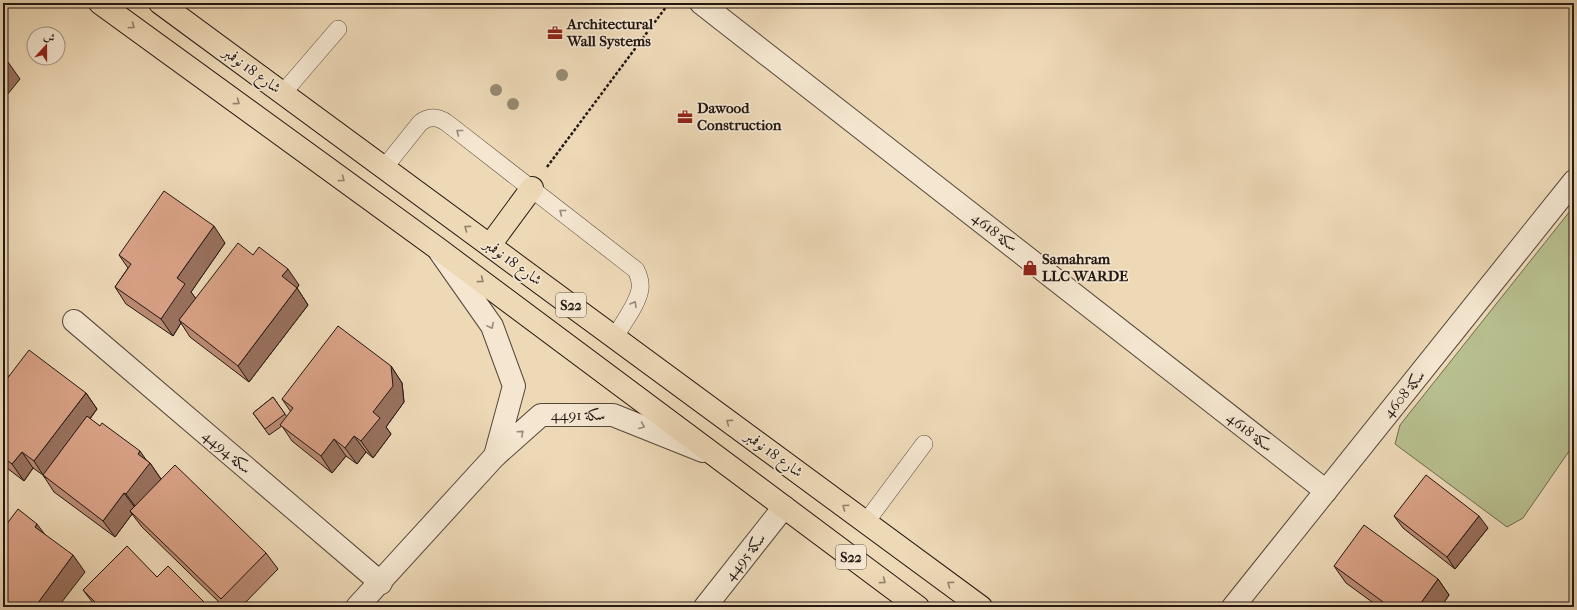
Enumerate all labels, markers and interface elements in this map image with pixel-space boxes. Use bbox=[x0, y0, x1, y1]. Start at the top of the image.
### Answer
place label: Architectural Wall Systems bbox=[566, 15, 654, 50]
one-way arrow bbox=[127, 21, 134, 28]
office icon: Architectural Wall Systems bbox=[546, 24, 564, 42]
north arrow bbox=[26, 26, 66, 66]
text: ش bbox=[42, 29, 57, 45]
street label: شارع 18 نوفمبر bbox=[215, 42, 285, 100]
one-way arrow bbox=[232, 97, 239, 104]
place label: Dawood Construction bbox=[697, 99, 782, 134]
office icon: Dawood Construction bbox=[676, 108, 694, 126]
one-way arrow bbox=[456, 130, 463, 137]
one-way arrow bbox=[338, 174, 345, 182]
street label: سكة 4618 bbox=[968, 208, 1022, 256]
one-way arrow bbox=[559, 209, 566, 216]
one-way arrow bbox=[464, 226, 471, 233]
street label: شارع 18 نوفمبر bbox=[476, 234, 546, 292]
place label: Samahram LLC WARDE bbox=[1042, 250, 1129, 285]
shop icon: Samahram LLC WARDE bbox=[1021, 259, 1039, 277]
one-way arrow bbox=[476, 276, 483, 283]
road number: S22 bbox=[556, 293, 586, 317]
one-way arrow bbox=[630, 300, 637, 308]
one-way arrow bbox=[486, 322, 494, 329]
street label: سكة 4608 bbox=[1379, 366, 1429, 422]
street label: سكة 4491 bbox=[551, 406, 605, 424]
street label: سكة 4618 bbox=[1223, 408, 1277, 456]
one-way arrow bbox=[726, 419, 733, 426]
one-way arrow bbox=[638, 422, 645, 430]
street label: سكة 4494 bbox=[199, 426, 255, 478]
street label: شارع 18 نوفمبر bbox=[737, 426, 807, 484]
one-way arrow bbox=[516, 430, 524, 437]
one-way arrow bbox=[842, 504, 849, 512]
street label: سكة 4495 bbox=[721, 529, 769, 585]
road number: S22 bbox=[836, 545, 866, 569]
one-way arrow bbox=[878, 576, 885, 583]
one-way arrow bbox=[947, 582, 954, 589]

